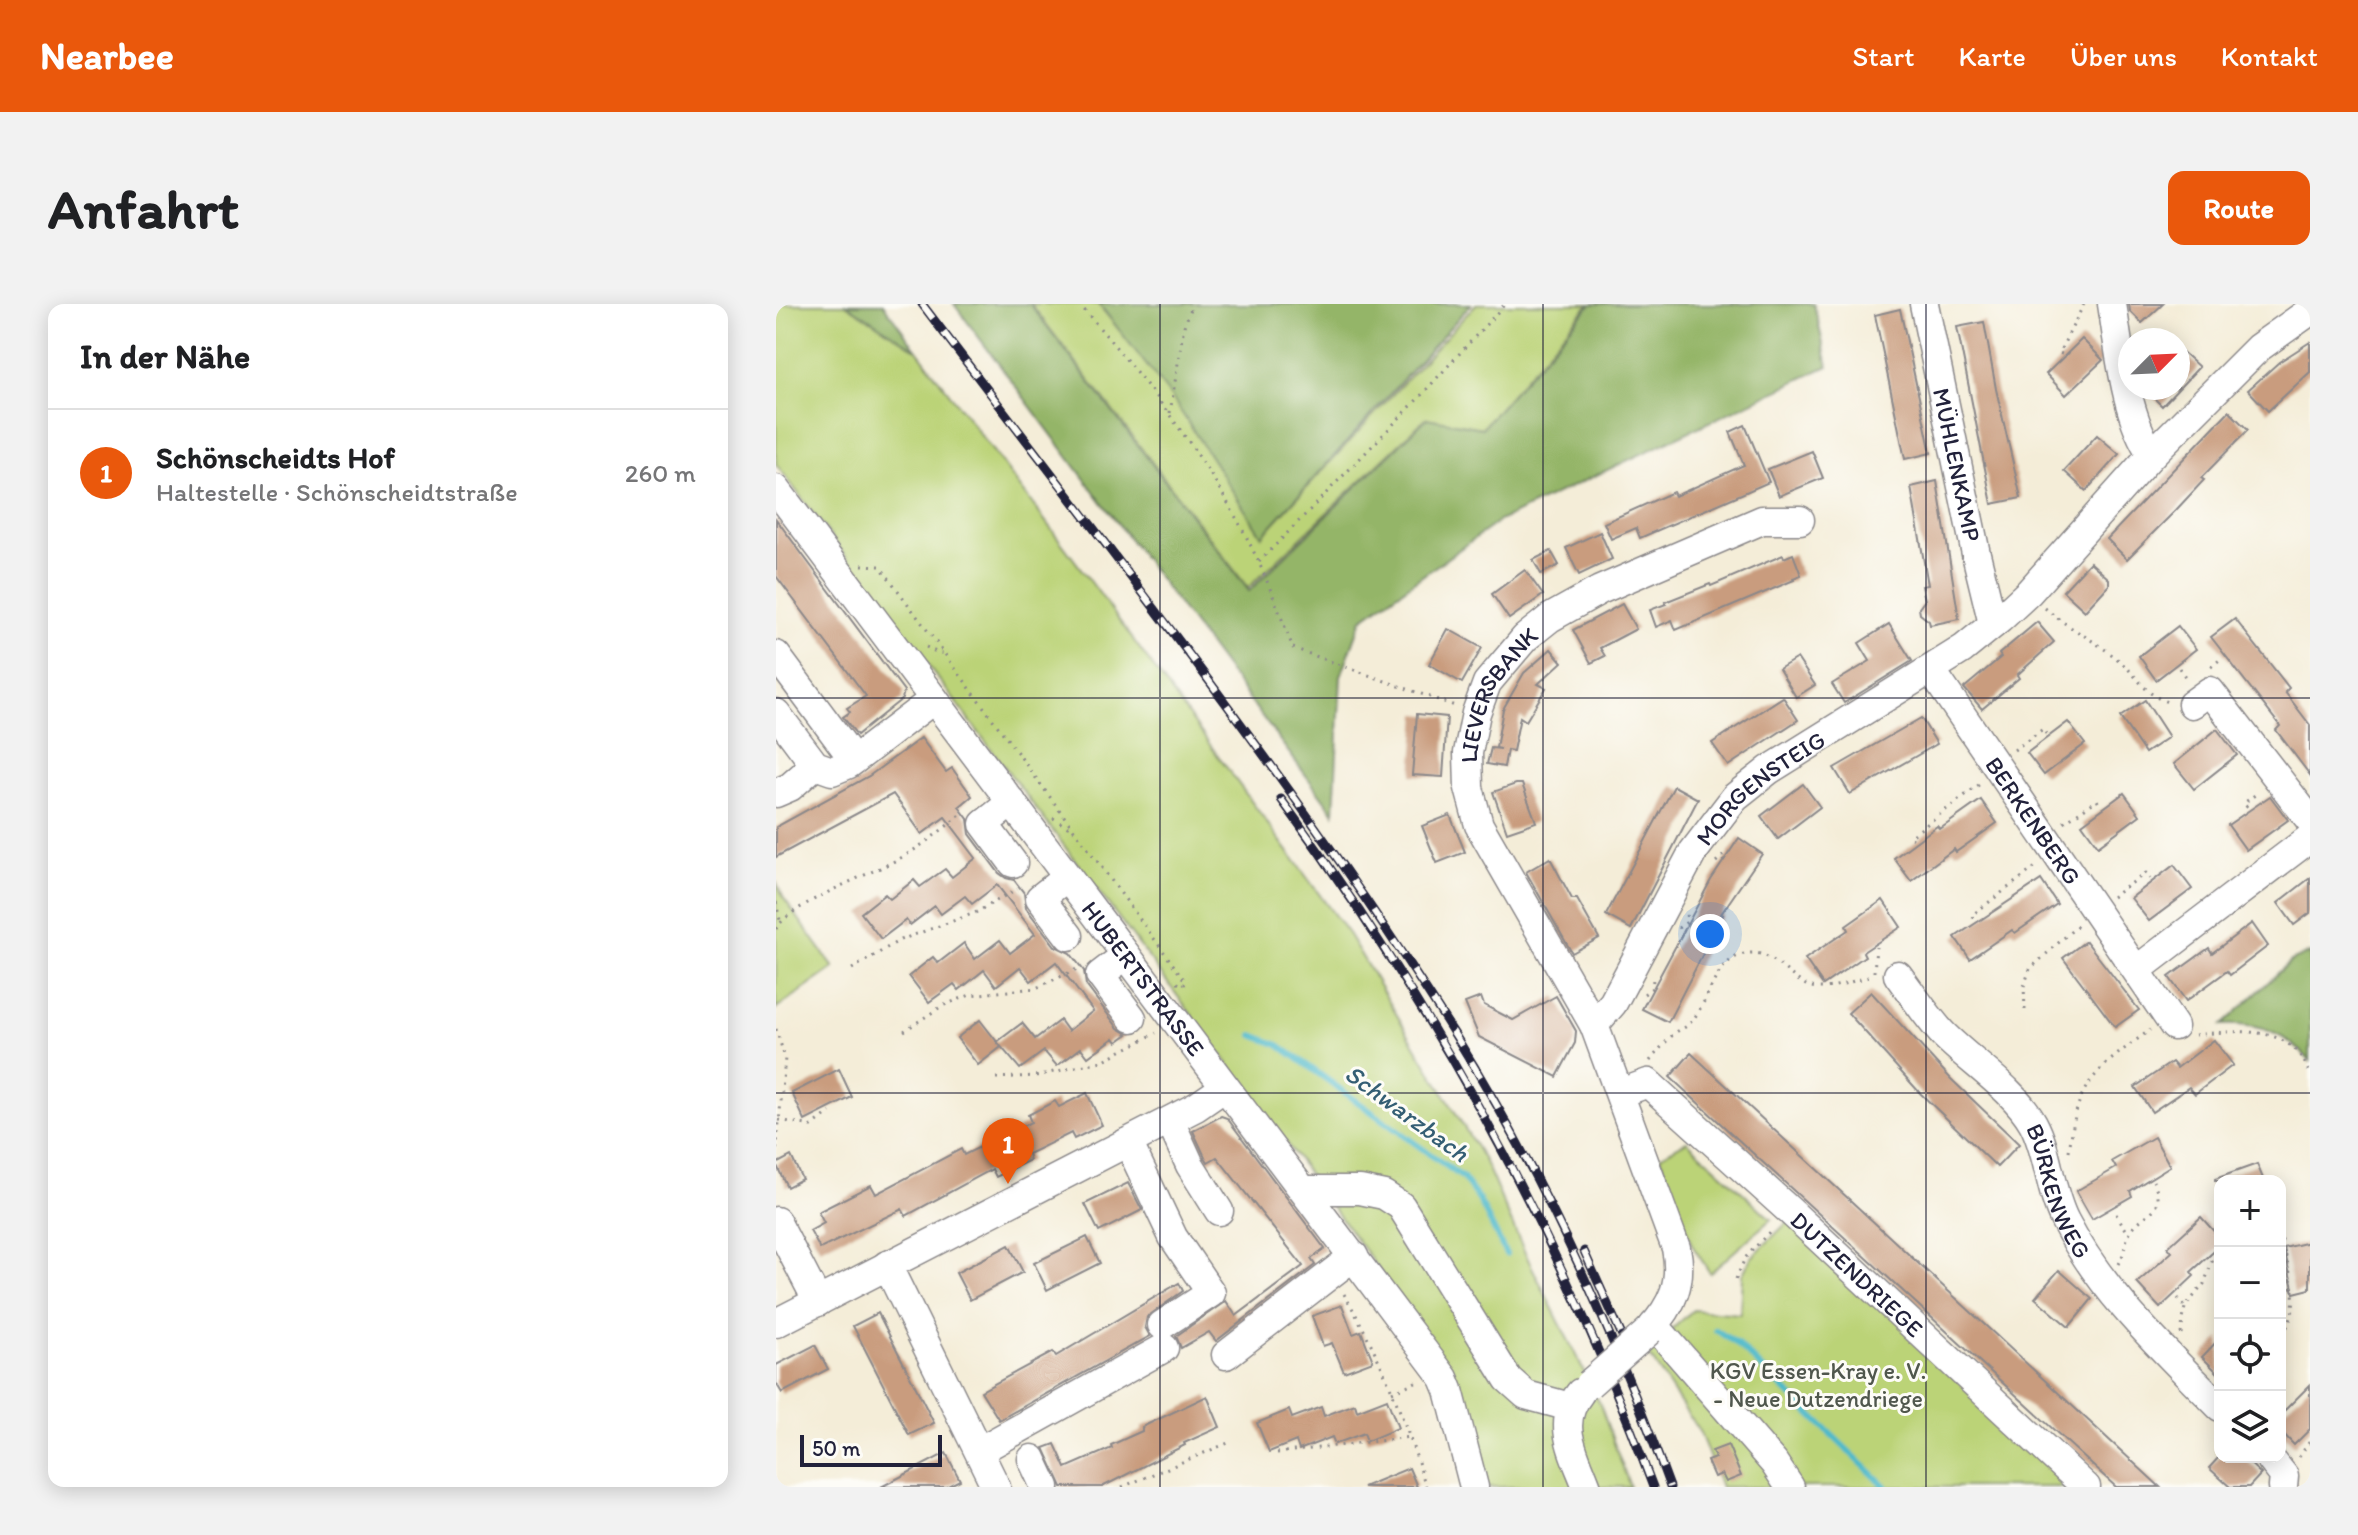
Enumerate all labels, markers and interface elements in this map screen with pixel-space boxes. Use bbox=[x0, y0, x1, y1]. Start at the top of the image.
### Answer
text: Nearbee bbox=[40, 33, 174, 79]
text: Start bbox=[1853, 39, 1915, 73]
text: Karte bbox=[1959, 39, 2026, 73]
text: Über uns bbox=[2070, 39, 2177, 73]
text: Kontakt bbox=[2221, 39, 2318, 73]
button: Route bbox=[2168, 171, 2310, 245]
text: Anfahrt bbox=[48, 175, 239, 242]
north arrow bbox=[2118, 328, 2190, 400]
text: In der Nähe bbox=[80, 336, 250, 377]
street label: MÜHLENKAMP bbox=[1927, 385, 1988, 544]
text: Schönscheidts Hof bbox=[156, 439, 395, 476]
text: 1 bbox=[100, 457, 112, 489]
text: 260 m bbox=[625, 457, 696, 489]
text: Haltestelle · Schönscheidtstraße bbox=[156, 476, 518, 508]
street label: LIEVERSBANK bbox=[1453, 619, 1543, 763]
street label: MORGENSTEIG bbox=[1689, 724, 1830, 851]
street label: BERKENBERG bbox=[1980, 751, 2087, 890]
street label: HUBERTSTRASSE bbox=[1076, 895, 1211, 1062]
your location bbox=[1690, 914, 1730, 954]
water label: Schwarzbach bbox=[1339, 1057, 1476, 1169]
pin: 1 bbox=[982, 1118, 1034, 1184]
street label: BÜRKENWEG bbox=[2021, 1119, 2098, 1263]
map controls bbox=[2214, 1175, 2286, 1463]
button: + bbox=[2214, 1175, 2286, 1247]
street label: DUTZENDRIEGE bbox=[1785, 1205, 1930, 1343]
button: − bbox=[2214, 1247, 2286, 1319]
button: locate bbox=[2214, 1319, 2286, 1391]
park label: KGV Essen-Kray e. V. - Neue Dutzendriege bbox=[1710, 1356, 1926, 1413]
button: layers bbox=[2214, 1391, 2286, 1463]
scale bar bbox=[800, 1431, 942, 1467]
text: 50 m bbox=[812, 1435, 861, 1462]

